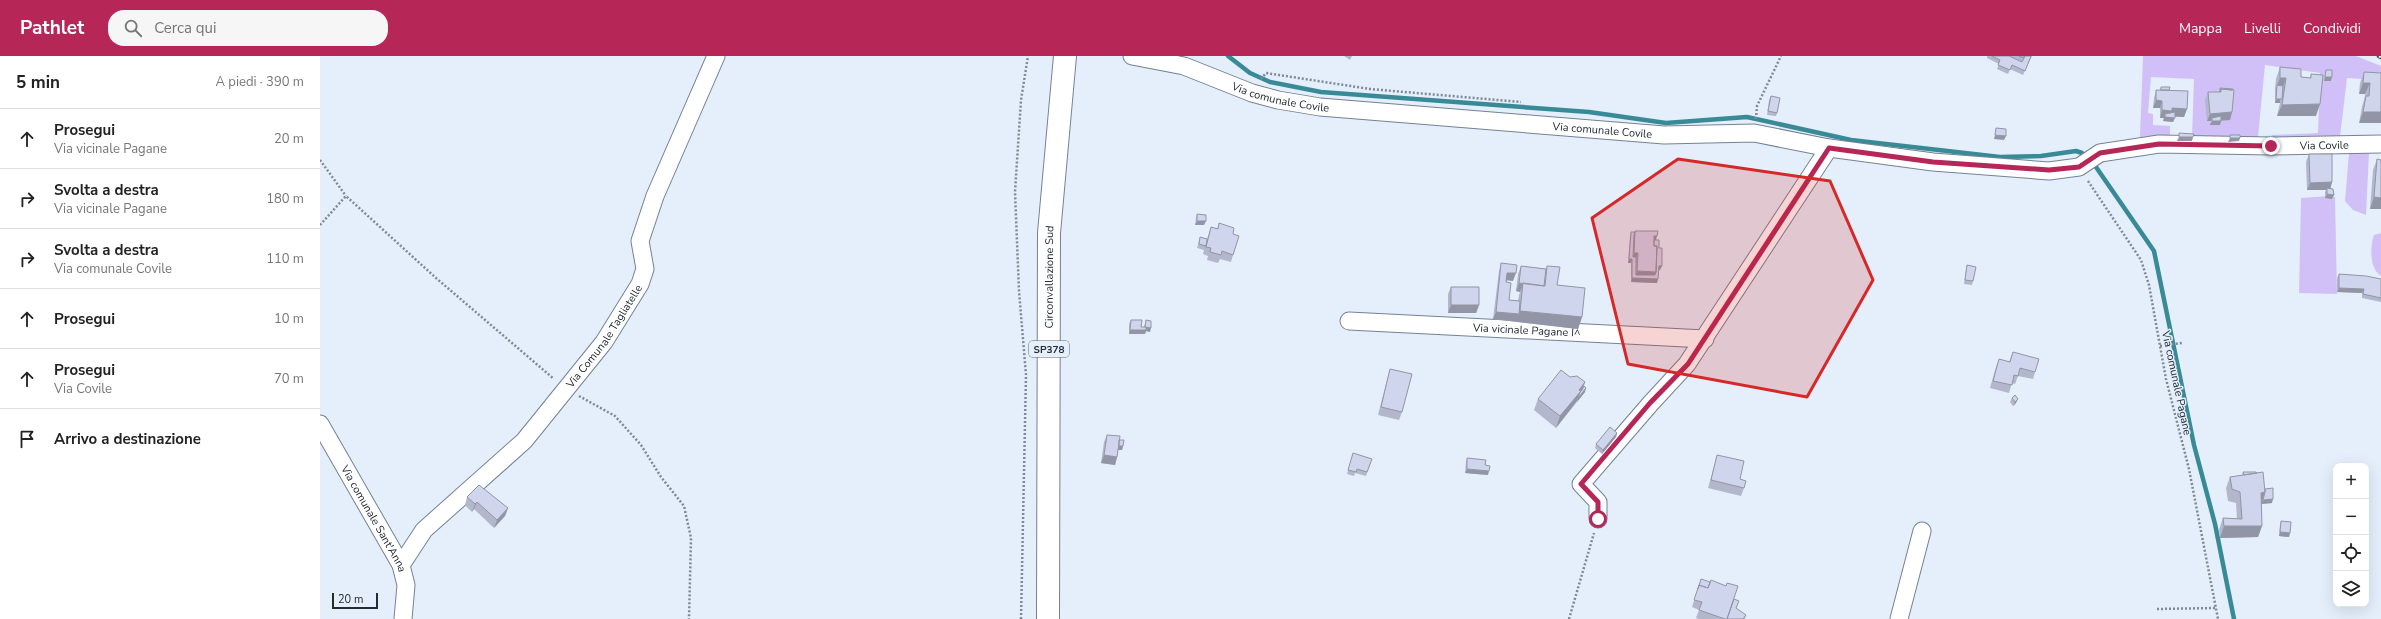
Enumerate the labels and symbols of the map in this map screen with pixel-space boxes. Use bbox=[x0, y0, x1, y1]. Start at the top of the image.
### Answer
street label: Via comunale Covile bbox=[1229, 78, 1330, 116]
street label: Via comunale Covile bbox=[1551, 119, 1653, 142]
route end bbox=[2262, 137, 2280, 155]
street label: Via Covile bbox=[2299, 138, 2349, 153]
street label: Circonvallazione Sud bbox=[1042, 225, 1058, 329]
street label: Via Comunale Tagliatelle bbox=[562, 282, 646, 392]
street label: Via vicinale Pagane I^ bbox=[1471, 320, 1581, 341]
street label: Via comunale Pagane bbox=[2158, 329, 2195, 437]
road number: SP378 bbox=[1029, 341, 1069, 357]
street label: Via comunale Sant'Anna bbox=[337, 462, 410, 574]
route start bbox=[1589, 510, 1607, 528]
scale bar bbox=[332, 591, 378, 610]

